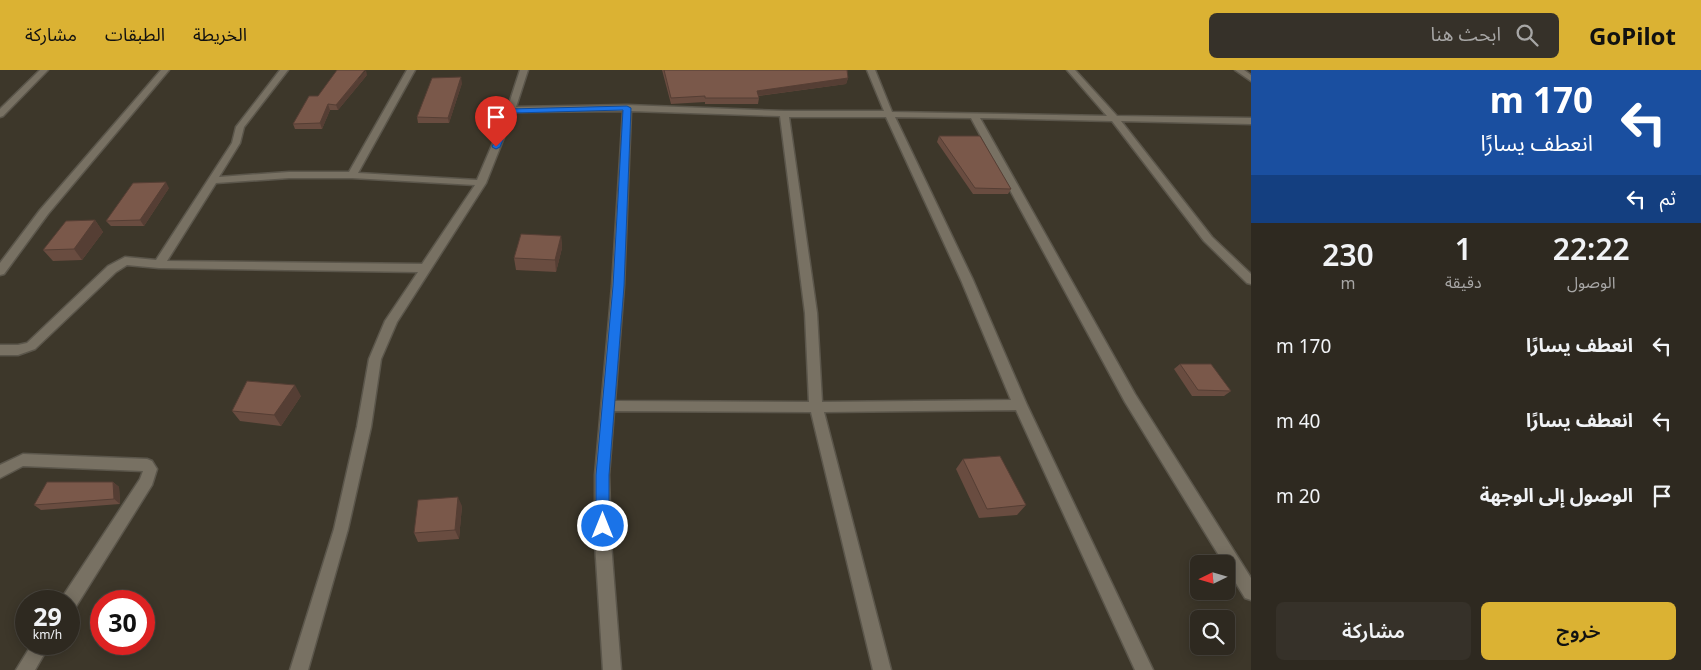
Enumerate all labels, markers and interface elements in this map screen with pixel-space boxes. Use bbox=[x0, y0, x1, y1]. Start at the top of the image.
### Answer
search box bbox=[1209, 13, 1559, 58]
text: GoPilot bbox=[1589, 19, 1676, 52]
text: ابحث هنا bbox=[1431, 21, 1501, 47]
icon: search bbox=[1513, 21, 1541, 49]
text: مشاركة bbox=[25, 22, 77, 46]
text: الطبقات bbox=[105, 22, 165, 46]
text: الخريطة bbox=[193, 22, 247, 46]
text: 170 m bbox=[1490, 76, 1593, 123]
icon: left bbox=[1611, 90, 1676, 155]
pin bbox=[475, 96, 517, 147]
icon: arrive bbox=[482, 103, 510, 131]
text: انعطف يسارًا bbox=[1480, 127, 1593, 157]
icon: left bbox=[1622, 185, 1650, 213]
text: ثم bbox=[1660, 185, 1676, 211]
text: 1 bbox=[1455, 228, 1472, 269]
text: 22:22 bbox=[1553, 228, 1630, 269]
text: 230 bbox=[1322, 234, 1374, 275]
text: دقيقة bbox=[1445, 271, 1482, 293]
text: الوصول bbox=[1567, 271, 1616, 293]
text: m bbox=[1341, 272, 1356, 294]
text: انعطف يسارًا bbox=[1526, 332, 1633, 358]
icon: left bbox=[1648, 332, 1676, 360]
text: 170 m bbox=[1276, 333, 1331, 359]
text: انعطف يسارًا bbox=[1526, 407, 1633, 433]
icon: left bbox=[1648, 407, 1676, 435]
text: 40 m bbox=[1276, 408, 1320, 434]
text: الوصول إلى الوجهة bbox=[1480, 482, 1633, 508]
icon: arrive bbox=[1648, 482, 1676, 510]
text: 20 m bbox=[1276, 483, 1320, 509]
position arrow bbox=[576, 499, 628, 551]
north arrow bbox=[1190, 555, 1235, 600]
map controls bbox=[1190, 555, 1235, 655]
speed limit sign: 30 bbox=[90, 590, 155, 655]
text: 29 bbox=[33, 599, 62, 633]
button: مشاركة bbox=[1276, 602, 1471, 660]
button: خروج bbox=[1481, 602, 1676, 660]
button: search bbox=[1190, 610, 1235, 655]
text: km/h bbox=[33, 626, 62, 643]

